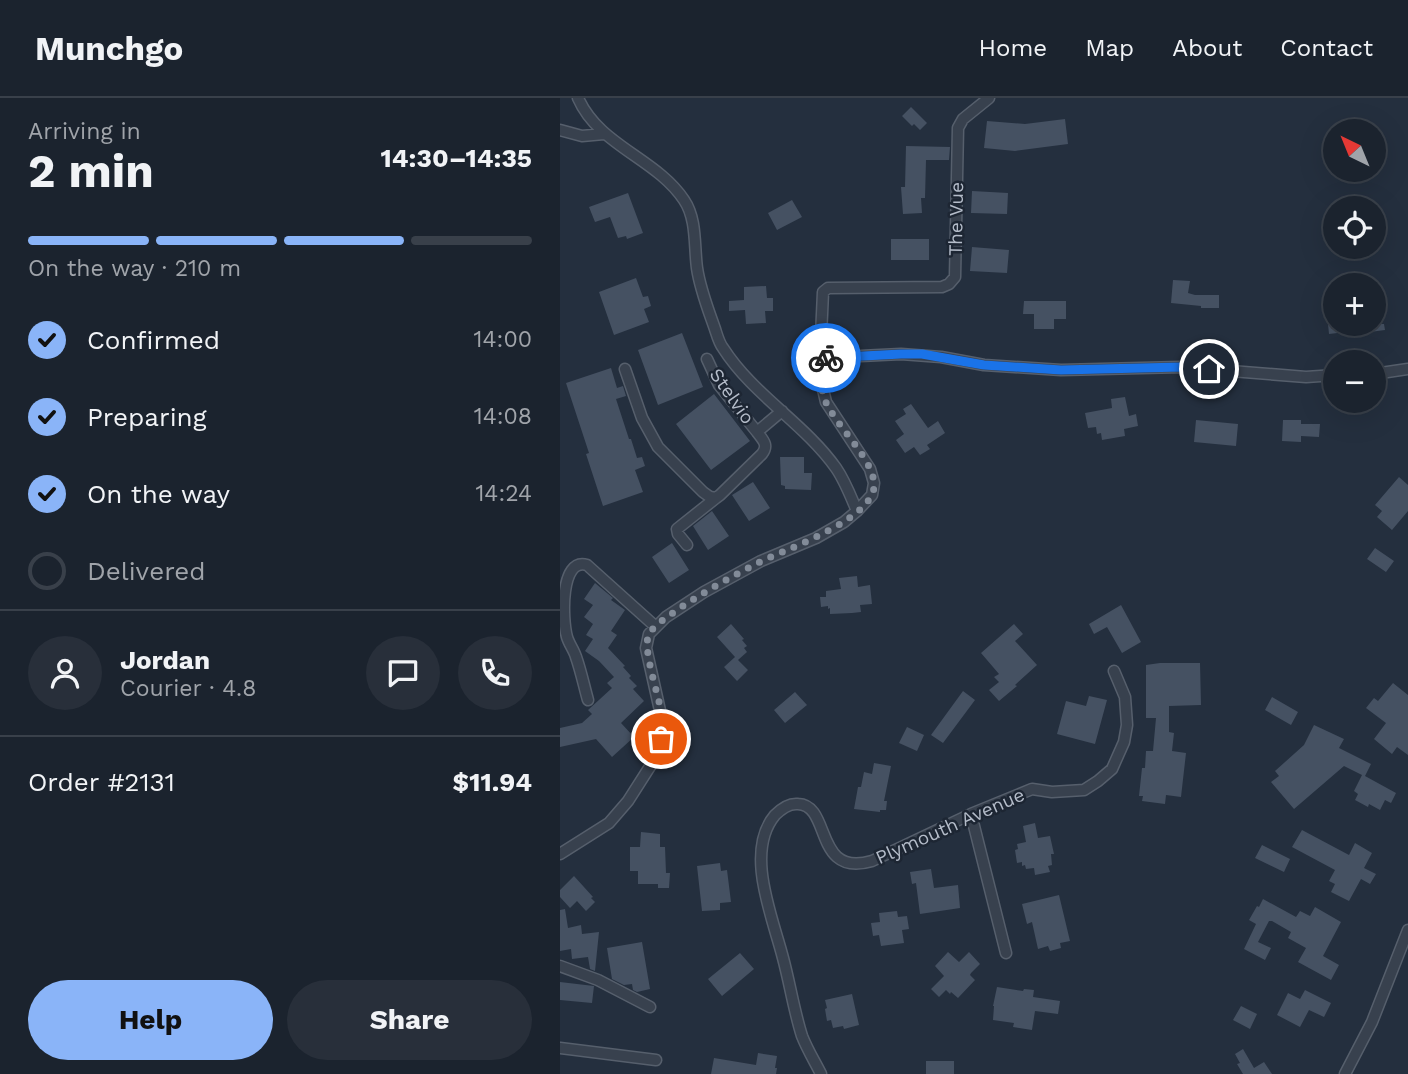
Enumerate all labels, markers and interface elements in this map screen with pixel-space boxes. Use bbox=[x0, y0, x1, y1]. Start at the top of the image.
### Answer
text: Munchgo bbox=[35, 29, 183, 68]
text: Home bbox=[979, 34, 1047, 62]
text: Map bbox=[1085, 34, 1134, 62]
text: About bbox=[1172, 34, 1242, 62]
text: Contact bbox=[1280, 34, 1373, 62]
text: Arriving in bbox=[28, 118, 141, 145]
north arrow bbox=[1323, 119, 1386, 182]
map controls bbox=[1323, 119, 1386, 413]
text: 14:30–14:35 bbox=[381, 143, 532, 173]
text: 2 min bbox=[28, 144, 154, 198]
street label: The Vue bbox=[944, 182, 968, 256]
button: locate bbox=[1323, 196, 1386, 259]
text: On the way · 210 m bbox=[28, 255, 241, 282]
button: + bbox=[1323, 273, 1386, 336]
icon: check bbox=[28, 321, 66, 359]
courier bbox=[791, 323, 861, 393]
text: Confirmed bbox=[87, 325, 220, 355]
text: 14:00 bbox=[474, 326, 532, 353]
icon: bike bbox=[807, 339, 845, 377]
pin bbox=[1179, 339, 1239, 399]
icon: home bbox=[1190, 350, 1228, 388]
button: − bbox=[1323, 350, 1386, 413]
street label: Stelvio bbox=[705, 364, 759, 428]
icon: check bbox=[28, 398, 66, 436]
text: Preparing bbox=[87, 402, 207, 432]
text: 14:08 bbox=[474, 403, 532, 430]
icon: check bbox=[28, 475, 66, 513]
text: On the way bbox=[87, 479, 230, 509]
text: 14:24 bbox=[475, 480, 532, 507]
text: Delivered bbox=[87, 556, 206, 586]
button: person bbox=[28, 636, 102, 710]
button: chat bbox=[366, 636, 440, 710]
button: phone bbox=[458, 636, 532, 710]
text: Jordan bbox=[120, 645, 210, 675]
text: Courier · 4.8 bbox=[120, 675, 256, 702]
pin bbox=[631, 709, 691, 769]
icon: bag bbox=[642, 720, 680, 758]
text: Order #2131 bbox=[28, 767, 175, 797]
text: $11.94 bbox=[453, 767, 532, 797]
street label: Plymouth Avenue bbox=[872, 783, 1028, 869]
button: Help bbox=[28, 980, 273, 1060]
button: Share bbox=[287, 980, 532, 1060]

